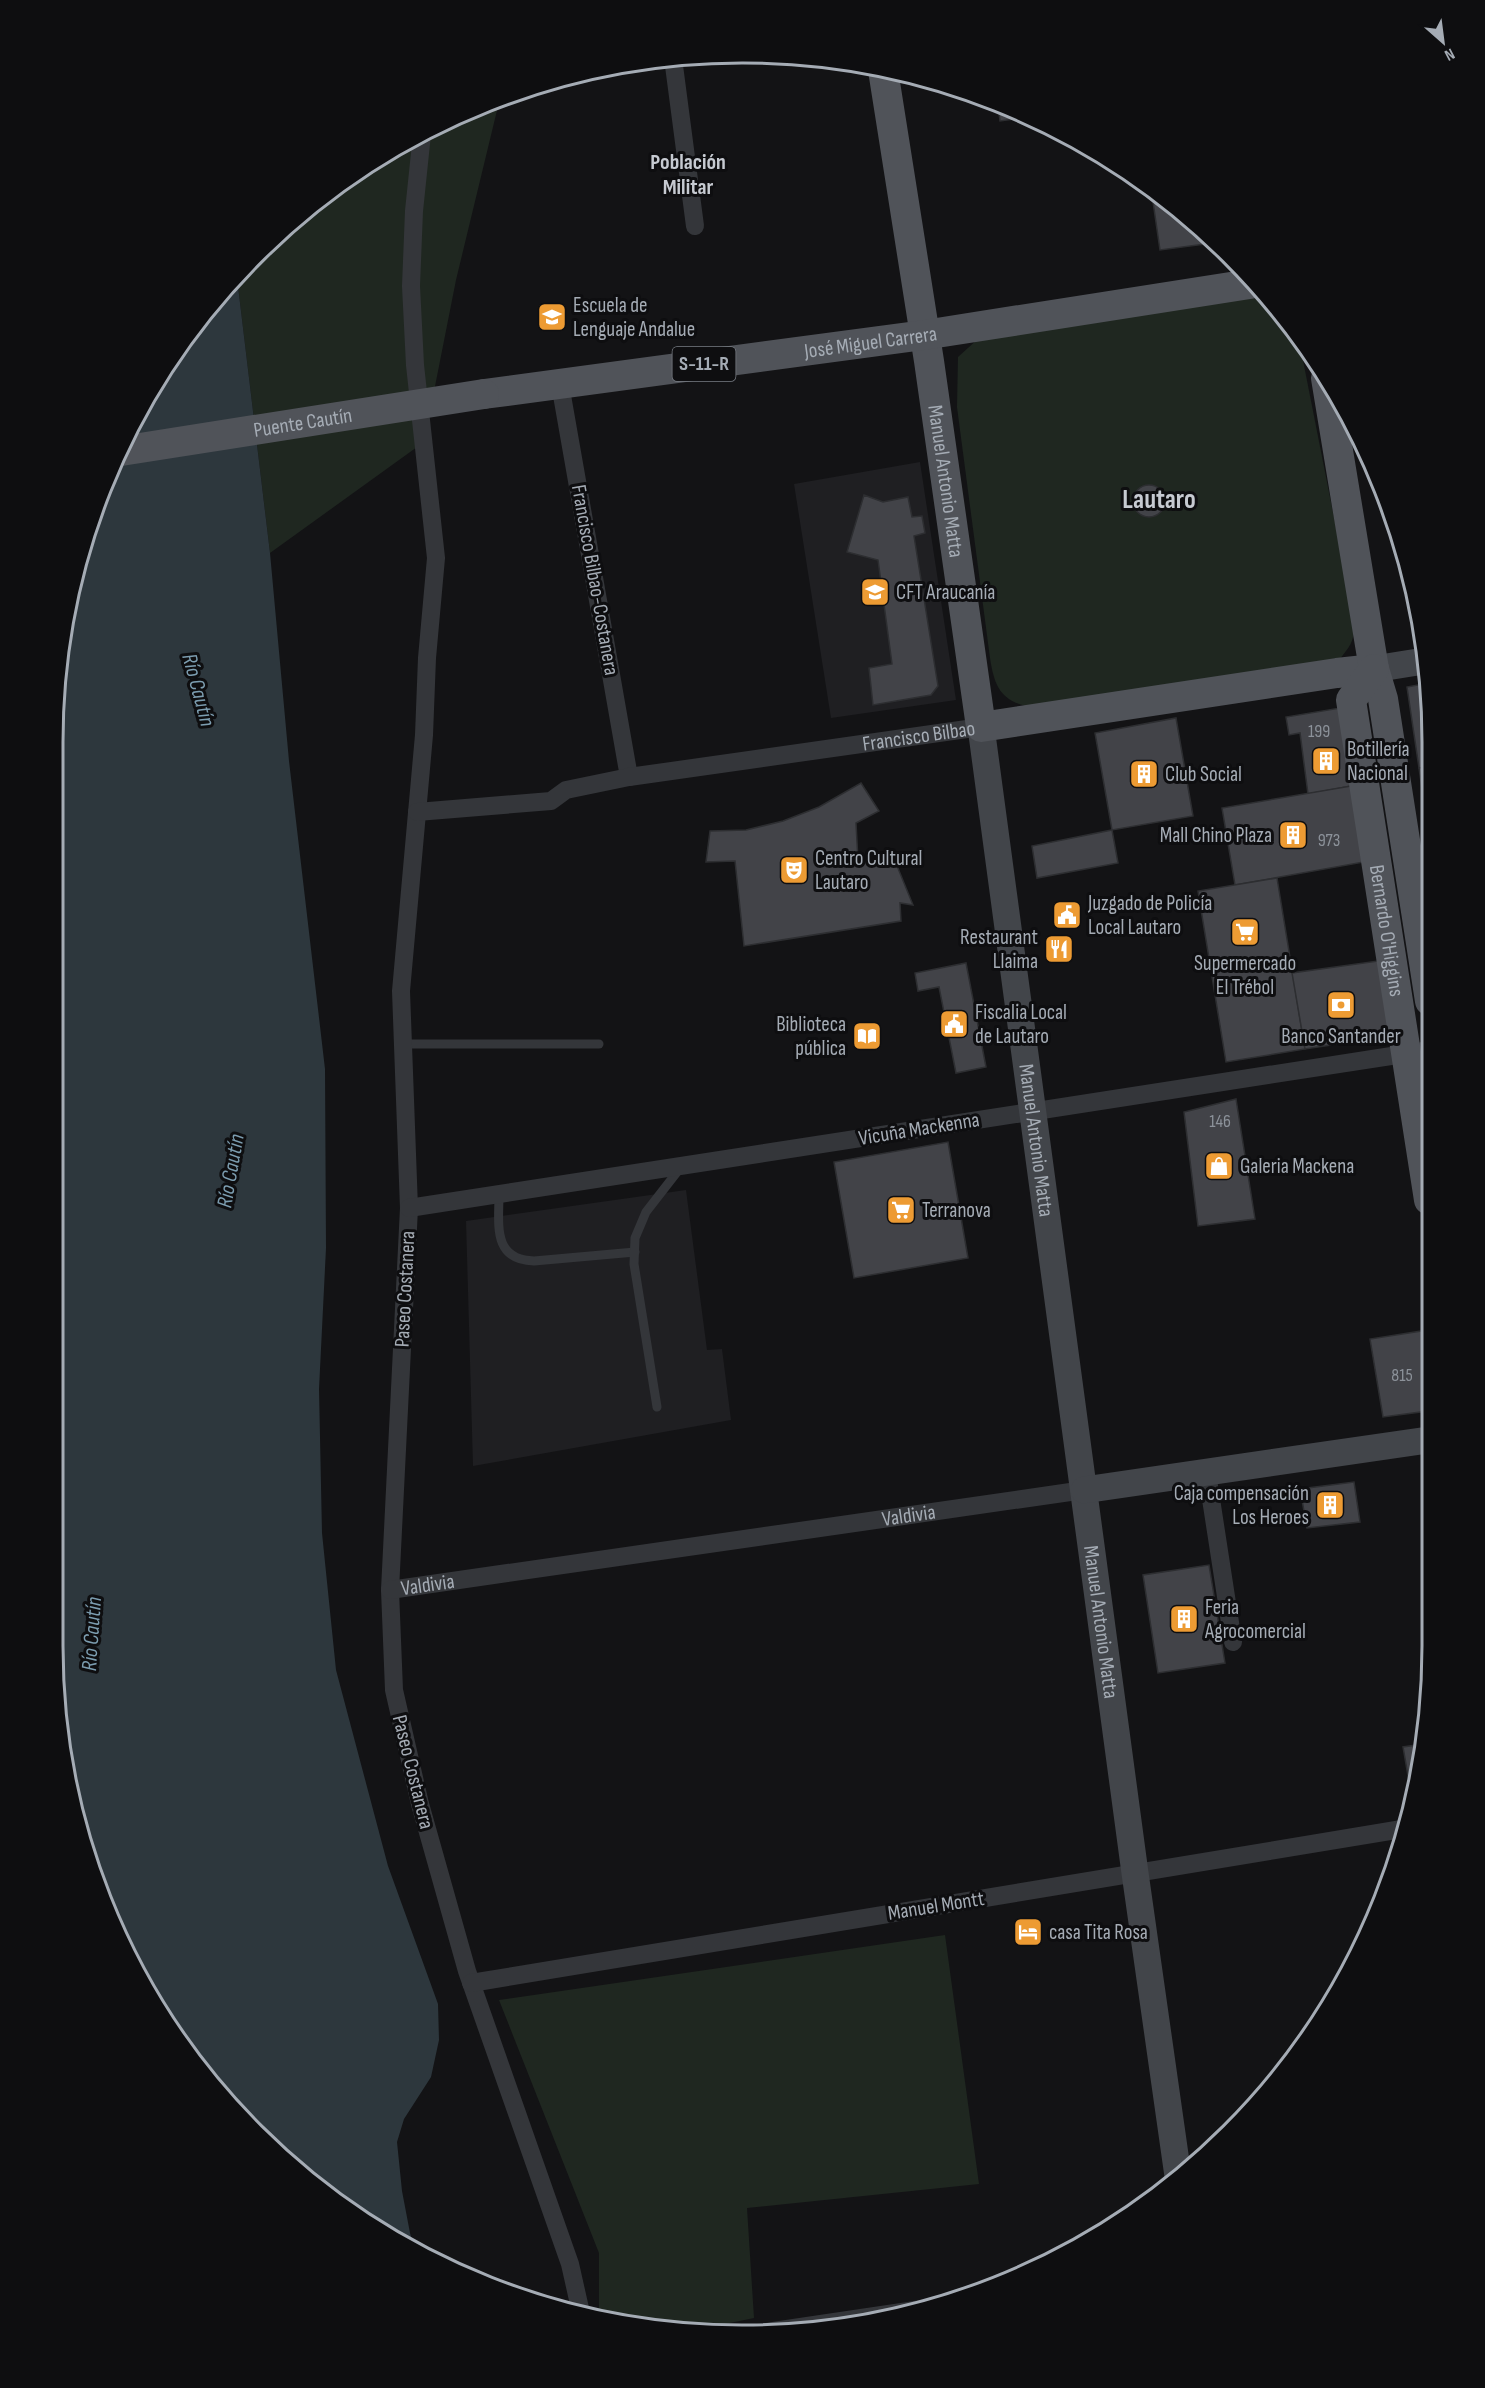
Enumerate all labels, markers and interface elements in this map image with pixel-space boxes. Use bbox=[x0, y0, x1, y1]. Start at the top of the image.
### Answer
north arrow bbox=[1413, 12, 1473, 72]
text: N bbox=[1441, 44, 1458, 64]
district label: Población Militar bbox=[650, 149, 726, 201]
place label: Escuela de Lenguaje Andalue bbox=[573, 293, 695, 342]
school or university icon: Escuela de Lenguaje Andalue bbox=[536, 301, 568, 333]
street label: José Miguel Carrera bbox=[802, 321, 939, 364]
road number: S-11-R bbox=[672, 347, 736, 381]
street label: Puente Cautín bbox=[252, 402, 354, 443]
street label: Manuel Antonio Matta bbox=[923, 403, 969, 559]
street label: Francisco Bilbao-Costanera bbox=[566, 483, 624, 677]
district label: Lautaro bbox=[1122, 484, 1196, 516]
school or university icon: CFT Araucanía bbox=[859, 576, 891, 608]
place label: CFT Araucanía bbox=[896, 580, 995, 605]
water label: Río Cautín bbox=[175, 651, 221, 729]
street label: Francisco Bilbao bbox=[861, 715, 977, 756]
house number: 199 bbox=[1308, 721, 1330, 742]
place label: Botillería Nacional bbox=[1347, 737, 1410, 786]
building icon: Botillería Nacional bbox=[1310, 745, 1342, 777]
building icon: Club Social bbox=[1128, 758, 1160, 790]
place label: Club Social bbox=[1165, 762, 1242, 787]
building icon: Mall Chino Plaza bbox=[1277, 819, 1309, 851]
place label: Mall Chino Plaza bbox=[1160, 823, 1272, 848]
house number: 973 bbox=[1318, 830, 1340, 851]
place label: Centro Cultural Lautaro bbox=[815, 846, 922, 895]
theatre icon: Centro Cultural Lautaro bbox=[778, 854, 810, 886]
street label: Bernardo O'Higgins bbox=[1364, 863, 1410, 998]
place label: Juzgado de Policía Local Lautaro bbox=[1087, 891, 1212, 940]
public building icon: Juzgado de Policía Local Lautaro bbox=[1051, 899, 1083, 931]
supermarket icon: Supermercado El Trébol bbox=[1229, 916, 1261, 948]
place label: Restaurant Llaima bbox=[960, 925, 1038, 974]
restaurant icon: Restaurant Llaima bbox=[1043, 933, 1075, 965]
place label: Supermercado El Trébol bbox=[1194, 951, 1296, 1000]
bank icon: Banco Santander bbox=[1325, 989, 1357, 1021]
place label: Fiscalia Local de Lautaro bbox=[975, 1000, 1067, 1049]
public building icon: Fiscalia Local de Lautaro bbox=[938, 1008, 970, 1040]
place label: Biblioteca pública bbox=[776, 1012, 846, 1061]
library icon: Biblioteca pública bbox=[851, 1020, 883, 1052]
place label: Banco Santander bbox=[1281, 1024, 1401, 1049]
street label: Manuel Antonio Matta bbox=[1014, 1062, 1059, 1218]
street label: Vicuña Mackenna bbox=[857, 1107, 981, 1151]
house number: 146 bbox=[1209, 1111, 1231, 1132]
water label: Río Cautín bbox=[211, 1132, 251, 1210]
shop icon: Galeria Mackena bbox=[1203, 1150, 1235, 1182]
place label: Galeria Mackena bbox=[1240, 1154, 1354, 1179]
supermarket icon: Terranova bbox=[885, 1194, 917, 1226]
place label: Terranova bbox=[922, 1198, 991, 1223]
street label: Paseo Costanera bbox=[389, 1230, 421, 1348]
house number: 815 bbox=[1391, 1365, 1413, 1386]
place label: Caja compensación Los Heroes bbox=[1174, 1481, 1309, 1530]
building icon: Caja compensación Los Heroes bbox=[1314, 1489, 1346, 1521]
street label: Valdivia bbox=[880, 1499, 937, 1531]
street label: Manuel Antonio Matta bbox=[1079, 1544, 1124, 1700]
street label: Valdivia bbox=[399, 1568, 456, 1601]
place label: Feria Agrocomercial bbox=[1204, 1595, 1306, 1644]
water label: Río Cautín bbox=[76, 1596, 108, 1672]
building icon: Feria Agrocomercial bbox=[1168, 1603, 1200, 1635]
street label: Paseo Costanera bbox=[387, 1712, 439, 1832]
street label: Manuel Montt bbox=[886, 1886, 986, 1926]
hotel icon: casa Tita Rosa bbox=[1012, 1916, 1044, 1948]
place label: casa Tita Rosa bbox=[1049, 1920, 1148, 1945]

